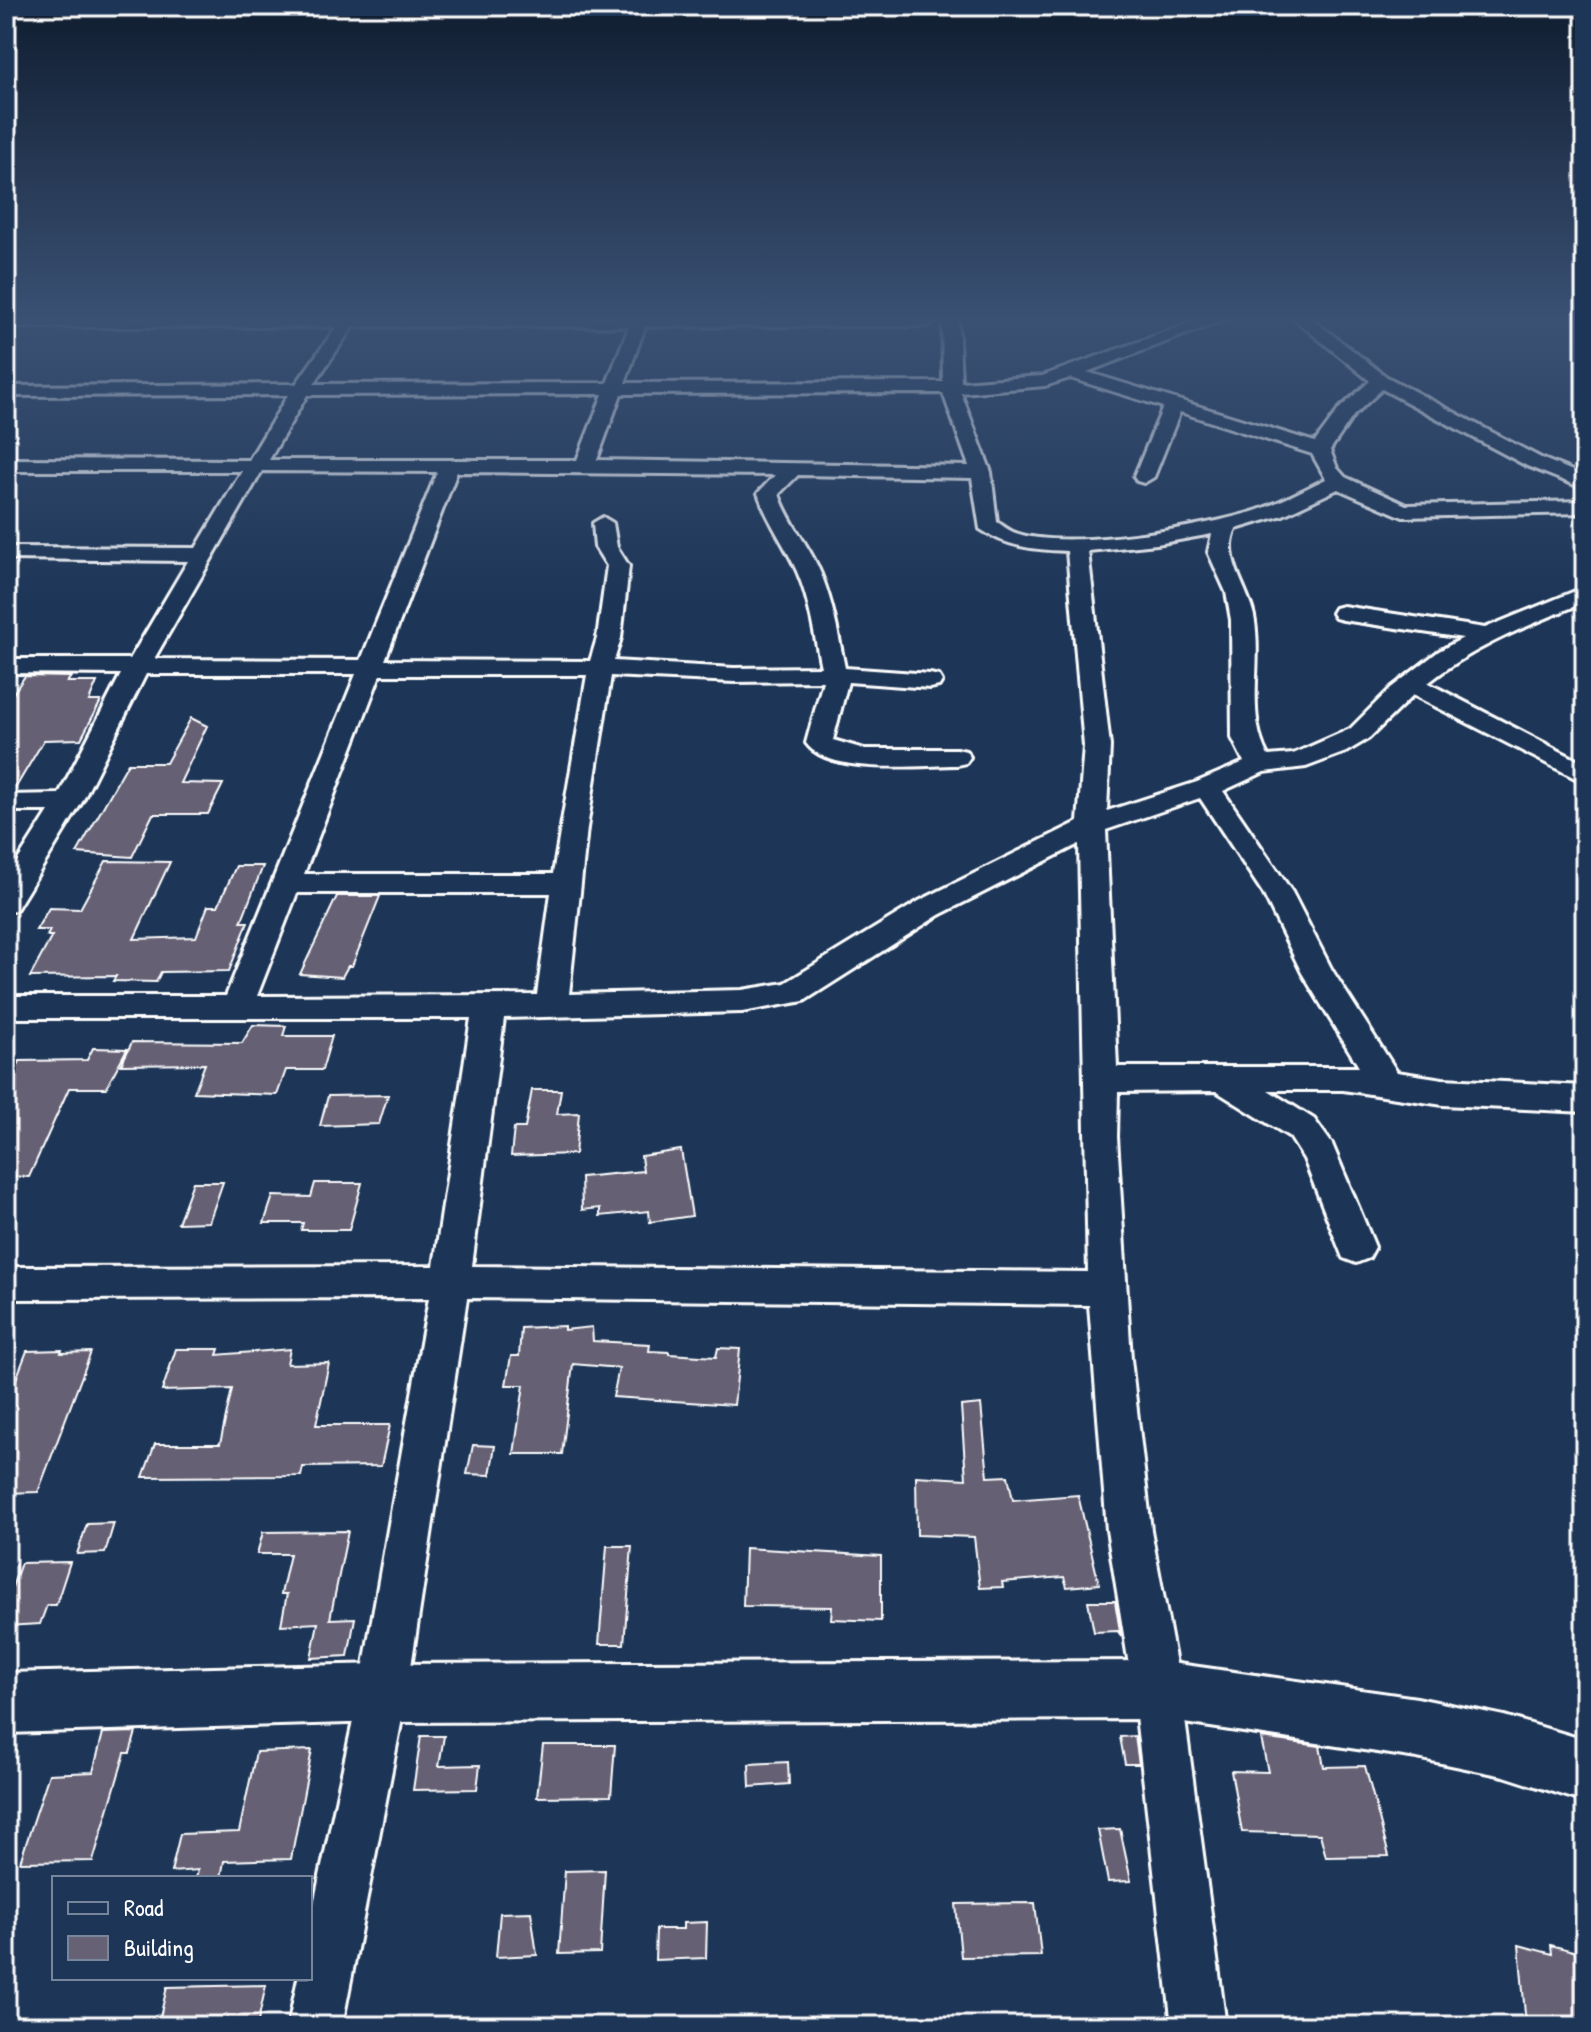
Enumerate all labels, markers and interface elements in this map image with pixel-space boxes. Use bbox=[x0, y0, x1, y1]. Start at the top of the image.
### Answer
legend bbox=[52, 1876, 312, 1980]
text: Road bbox=[124, 1891, 163, 1923]
text: Building bbox=[124, 1931, 194, 1963]

